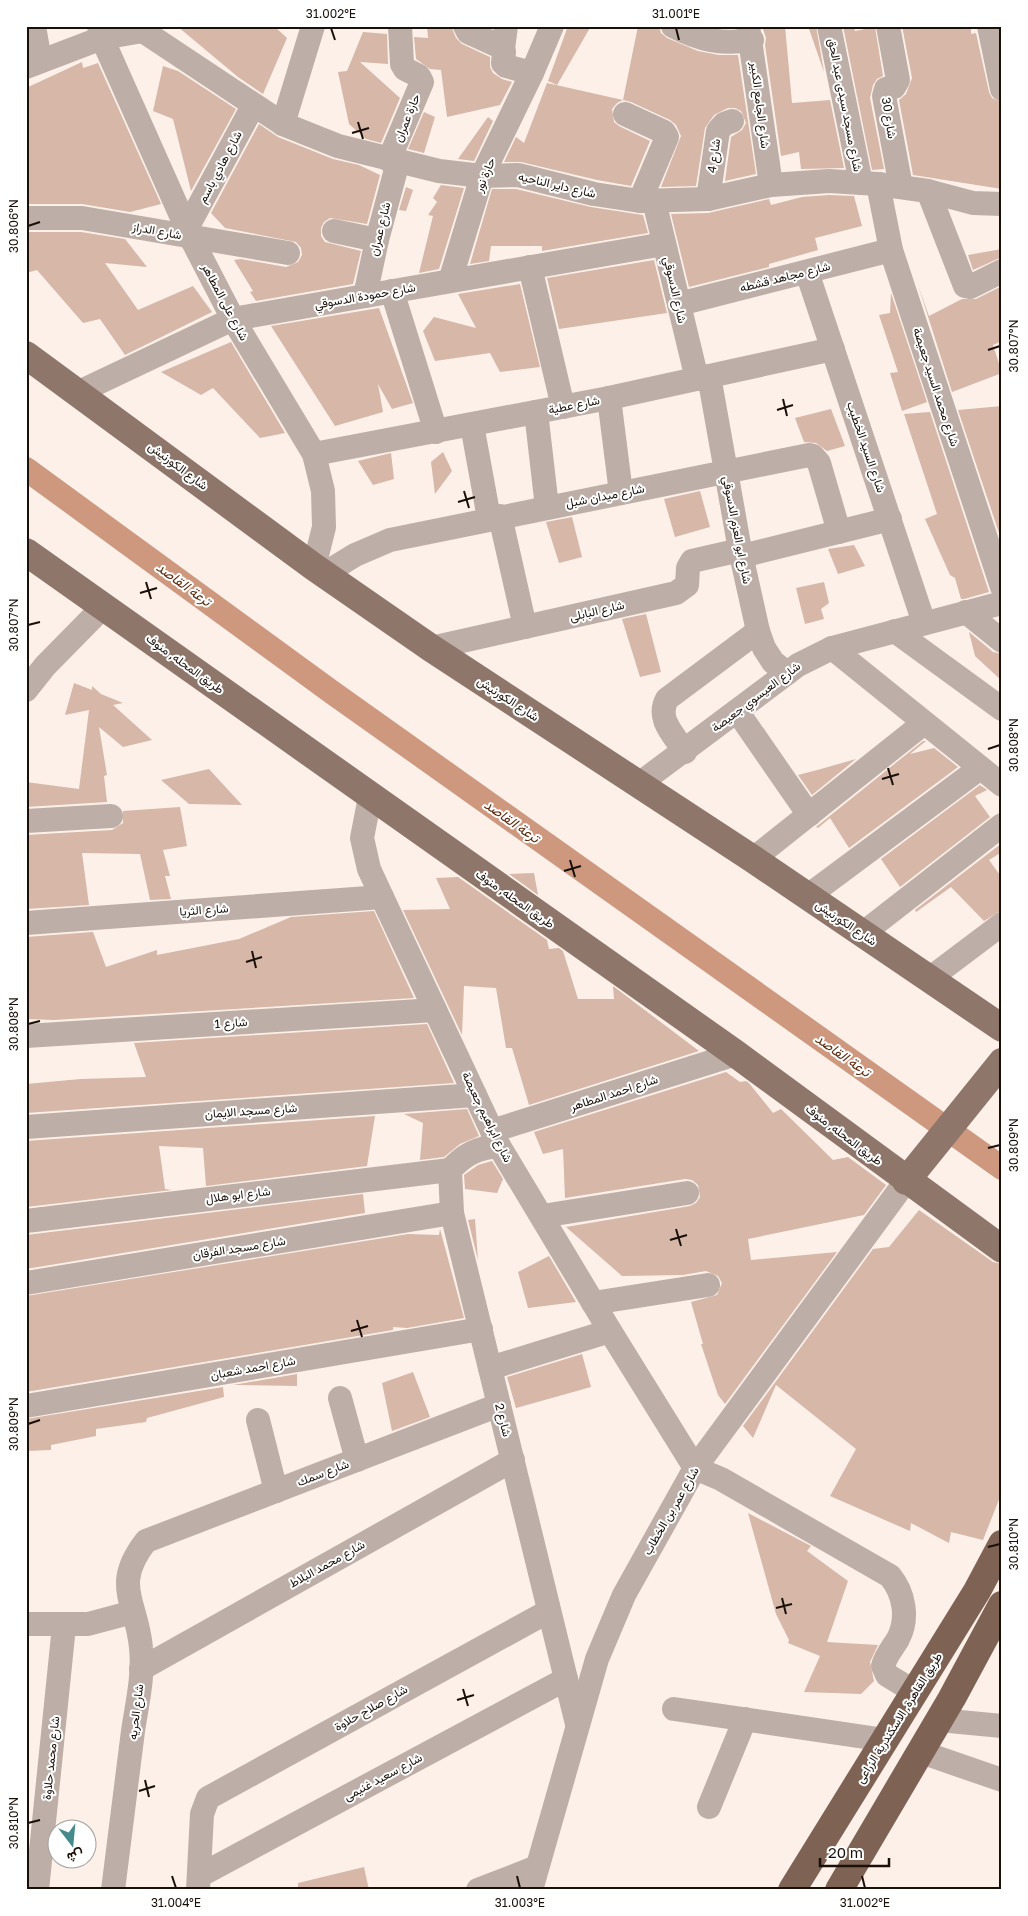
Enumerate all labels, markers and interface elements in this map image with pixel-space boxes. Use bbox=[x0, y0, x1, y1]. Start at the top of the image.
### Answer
text: 31.002°E bbox=[306, 6, 356, 21]
text: 31.001°E bbox=[652, 6, 700, 21]
street label: شارع مسجد سيدى عبد الحق bbox=[823, 37, 866, 173]
street label: شارع الجامع الكبير bbox=[746, 60, 773, 149]
street label: حارة عمران bbox=[390, 91, 424, 145]
street label: شارع 30 bbox=[877, 96, 900, 140]
street label: شارع هادي باسم bbox=[194, 128, 248, 207]
street label: شارع 4 bbox=[704, 138, 725, 174]
street label: حارة نور bbox=[471, 155, 499, 196]
street label: شارع داير الناحيه bbox=[516, 168, 598, 203]
text: 30.806°N bbox=[6, 199, 21, 253]
street label: شارع عمران bbox=[366, 200, 395, 258]
street label: شارع الدراز bbox=[130, 219, 183, 244]
street label: شارع الدسوقي bbox=[658, 255, 690, 325]
street label: شارع مجاهد قشطه bbox=[738, 258, 832, 297]
street label: شارع على المطاهر bbox=[197, 260, 252, 344]
street label: شارع حمودة الدسوقي bbox=[313, 279, 417, 315]
text: 30.807°N bbox=[1006, 320, 1021, 372]
street label: شارع محمد السيد جعيصة bbox=[908, 326, 963, 449]
street label: شارع عطية bbox=[547, 392, 601, 419]
street label: شارع السيد الخطيب bbox=[842, 399, 889, 495]
street label: شارع الكورنيش bbox=[144, 438, 211, 494]
street label: شارع ابو العزم الدسوقي bbox=[717, 475, 755, 586]
street label: شارع ميدان شبل bbox=[564, 481, 646, 512]
water label: ترعة القاصد bbox=[153, 558, 216, 611]
street label: شارع البابلى bbox=[568, 597, 626, 626]
text: 30.807°N bbox=[6, 599, 21, 651]
street label: طريق المحله, منوف bbox=[143, 630, 227, 698]
street label: شارع العيسوي جعيصة bbox=[708, 658, 805, 737]
street label: شارع الكورنيش bbox=[473, 673, 542, 726]
text: 30.808°N bbox=[1006, 718, 1021, 772]
water label: ترعة القاصد bbox=[481, 795, 545, 848]
street label: طريق المحله, منوف bbox=[473, 866, 558, 932]
street label: شارع الكورنيش bbox=[812, 897, 880, 950]
street label: شارع الثريا bbox=[179, 900, 229, 921]
text: 30.808°N bbox=[6, 997, 21, 1051]
street label: شارع 1 bbox=[214, 1014, 248, 1033]
water label: ترعة القاصد bbox=[812, 1029, 876, 1082]
street label: شارع ابراهيم جعيصة bbox=[457, 1069, 516, 1166]
street label: شارع احمد المطاهر bbox=[567, 1071, 660, 1116]
street label: شارع مسجد الايمان bbox=[204, 1100, 298, 1123]
street label: طريق المحله, منوف bbox=[802, 1101, 886, 1169]
text: 30.809°N bbox=[1006, 1118, 1021, 1172]
street label: شارع ابو هلال bbox=[205, 1183, 271, 1208]
street label: شارع مسجد الفرقان bbox=[191, 1233, 287, 1264]
street label: شارع احمد شعبان bbox=[209, 1353, 297, 1384]
text: 30.809°N bbox=[6, 1397, 21, 1451]
street label: شارع 2 bbox=[490, 1402, 515, 1439]
street label: شارع سمك bbox=[295, 1456, 352, 1491]
street label: شارع عمر بن الخطاب bbox=[639, 1464, 704, 1558]
text: 30.810°N bbox=[1006, 1518, 1021, 1570]
street label: شارع محمد البلاط bbox=[286, 1537, 368, 1592]
street label: طريق القاهرة, الاسكندرية الزراعى bbox=[852, 1649, 946, 1786]
street label: شارع صلاح حلاوة bbox=[331, 1681, 411, 1736]
street label: شارع الحريه bbox=[125, 1683, 148, 1741]
street label: شارع محمد حلاوة bbox=[39, 1715, 64, 1801]
street label: شارع سعيد غنيمى bbox=[341, 1750, 426, 1805]
text: 30.810°N bbox=[6, 1797, 21, 1849]
north arrow bbox=[48, 1818, 98, 1868]
scale bar bbox=[820, 1836, 889, 1868]
text: 20 m bbox=[828, 1843, 863, 1861]
text: ش bbox=[65, 1846, 86, 1868]
text: 31.004°E bbox=[151, 1895, 201, 1910]
text: 31.003°E bbox=[495, 1895, 545, 1910]
text: 31.002°E bbox=[840, 1895, 890, 1910]

